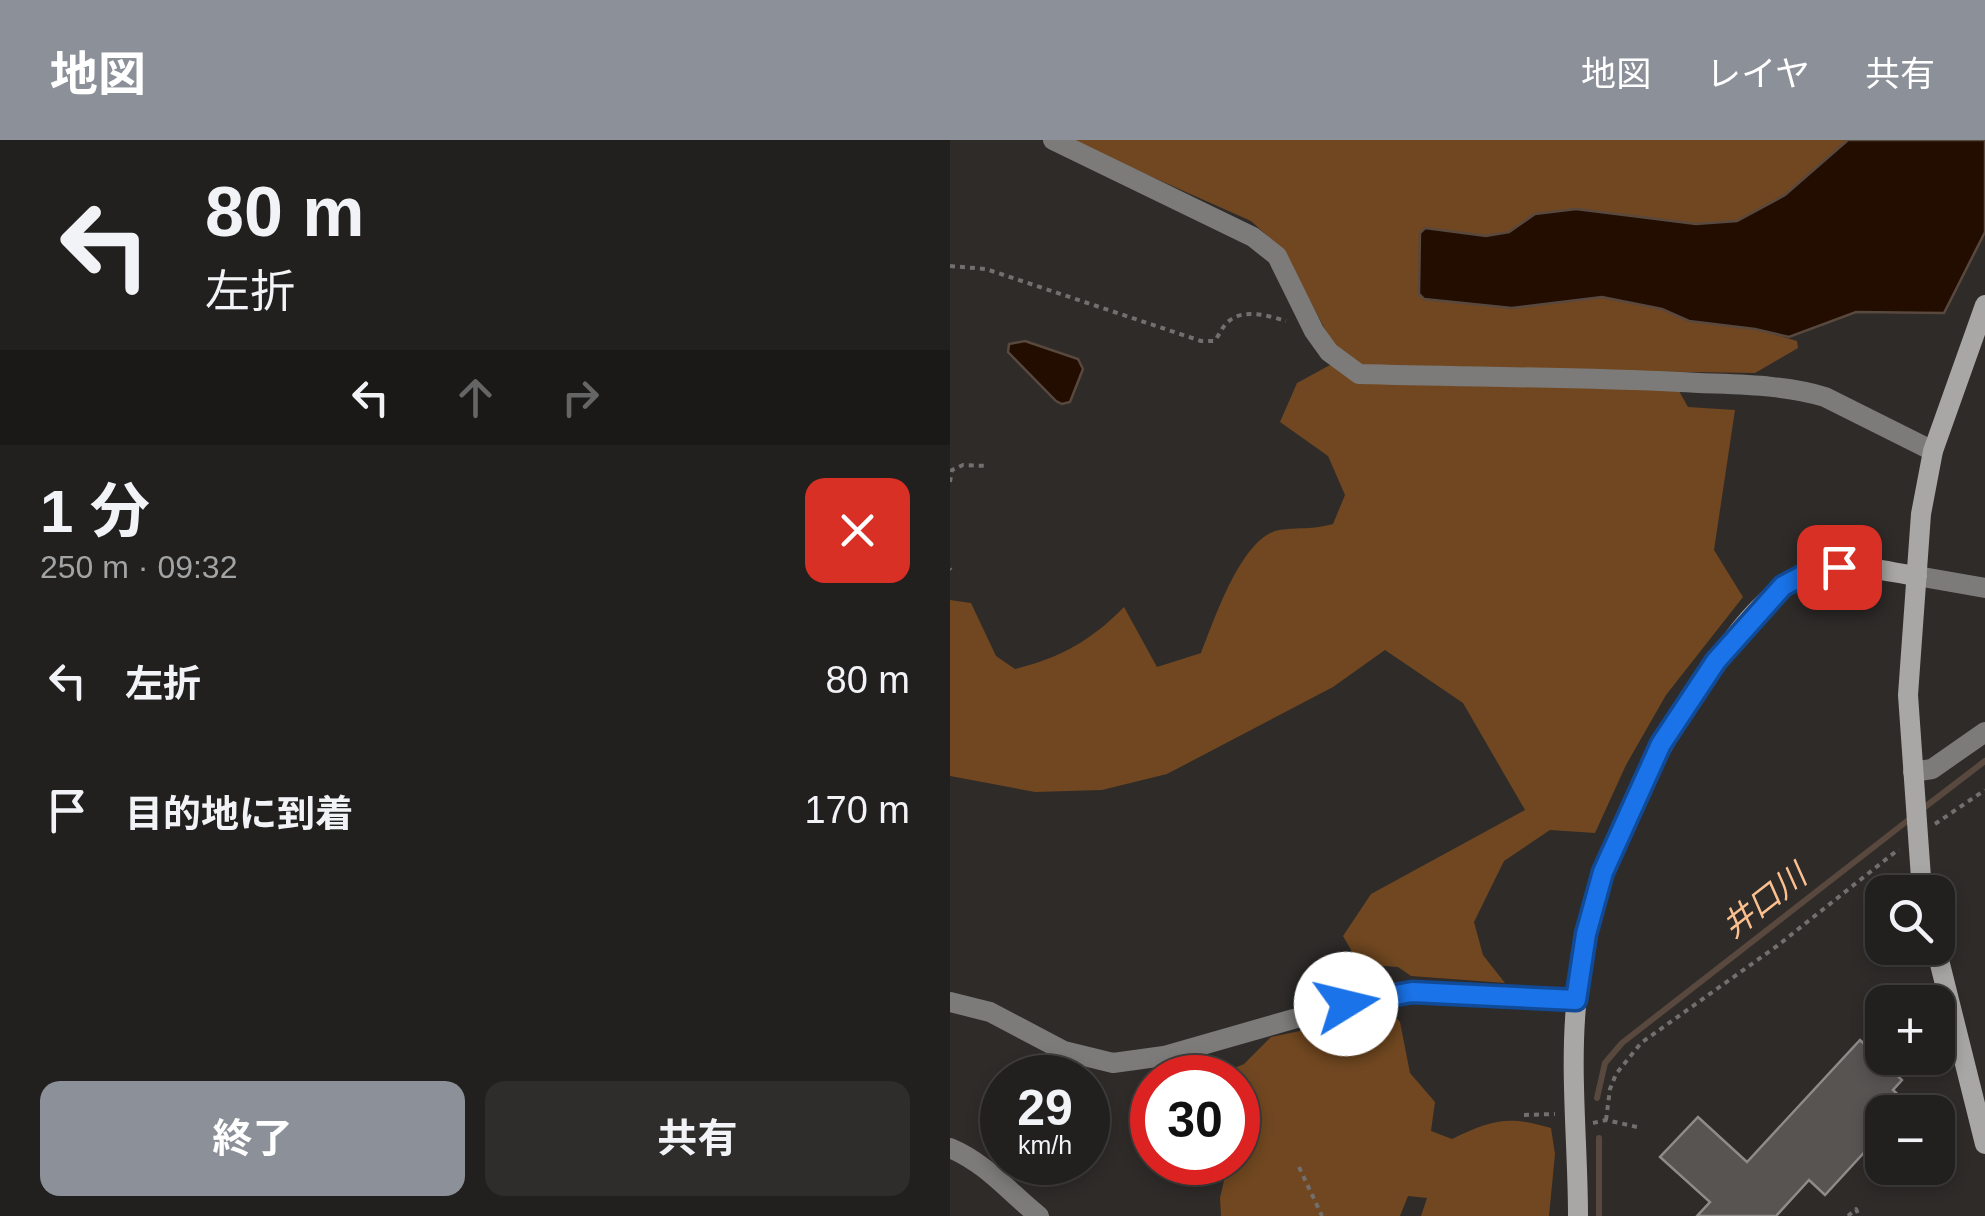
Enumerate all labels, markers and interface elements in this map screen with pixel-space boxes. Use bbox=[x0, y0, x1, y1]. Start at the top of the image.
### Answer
text: 地図 bbox=[50, 48, 146, 101]
text: 地図 bbox=[1581, 54, 1651, 93]
text: レイヤ bbox=[1706, 54, 1810, 93]
text: 共有 bbox=[1865, 54, 1935, 93]
text: 80 m bbox=[205, 173, 365, 251]
icon: left bbox=[40, 180, 170, 310]
text: 左折 bbox=[205, 266, 295, 317]
icon: left bbox=[343, 370, 398, 425]
icon: ahead bbox=[448, 370, 503, 425]
icon: right bbox=[553, 370, 608, 425]
text: 1 分 bbox=[40, 478, 150, 545]
button: close bbox=[805, 478, 910, 583]
pin bbox=[1797, 525, 1882, 610]
icon: arrive bbox=[1812, 540, 1867, 595]
text: 250 m · 09:32 bbox=[40, 549, 237, 585]
icon: left bbox=[40, 653, 95, 708]
text: 80 m bbox=[826, 659, 910, 701]
text: 左折 bbox=[125, 663, 201, 705]
icon: arrive bbox=[40, 783, 95, 838]
text: 170 m bbox=[804, 789, 910, 831]
text: 目的地に到着 bbox=[125, 793, 353, 835]
water label: 井口川 bbox=[1715, 855, 1815, 945]
map controls bbox=[1865, 875, 1955, 1185]
button: search bbox=[1865, 875, 1955, 965]
position arrow bbox=[1294, 952, 1398, 1056]
button: + bbox=[1865, 985, 1955, 1075]
speed limit sign: 30 bbox=[1130, 1055, 1260, 1185]
text: 29 bbox=[1017, 1080, 1073, 1136]
button: 終了 bbox=[40, 1081, 465, 1196]
button: 共有 bbox=[485, 1081, 910, 1196]
button: − bbox=[1865, 1095, 1955, 1185]
text: km/h bbox=[1018, 1131, 1072, 1159]

